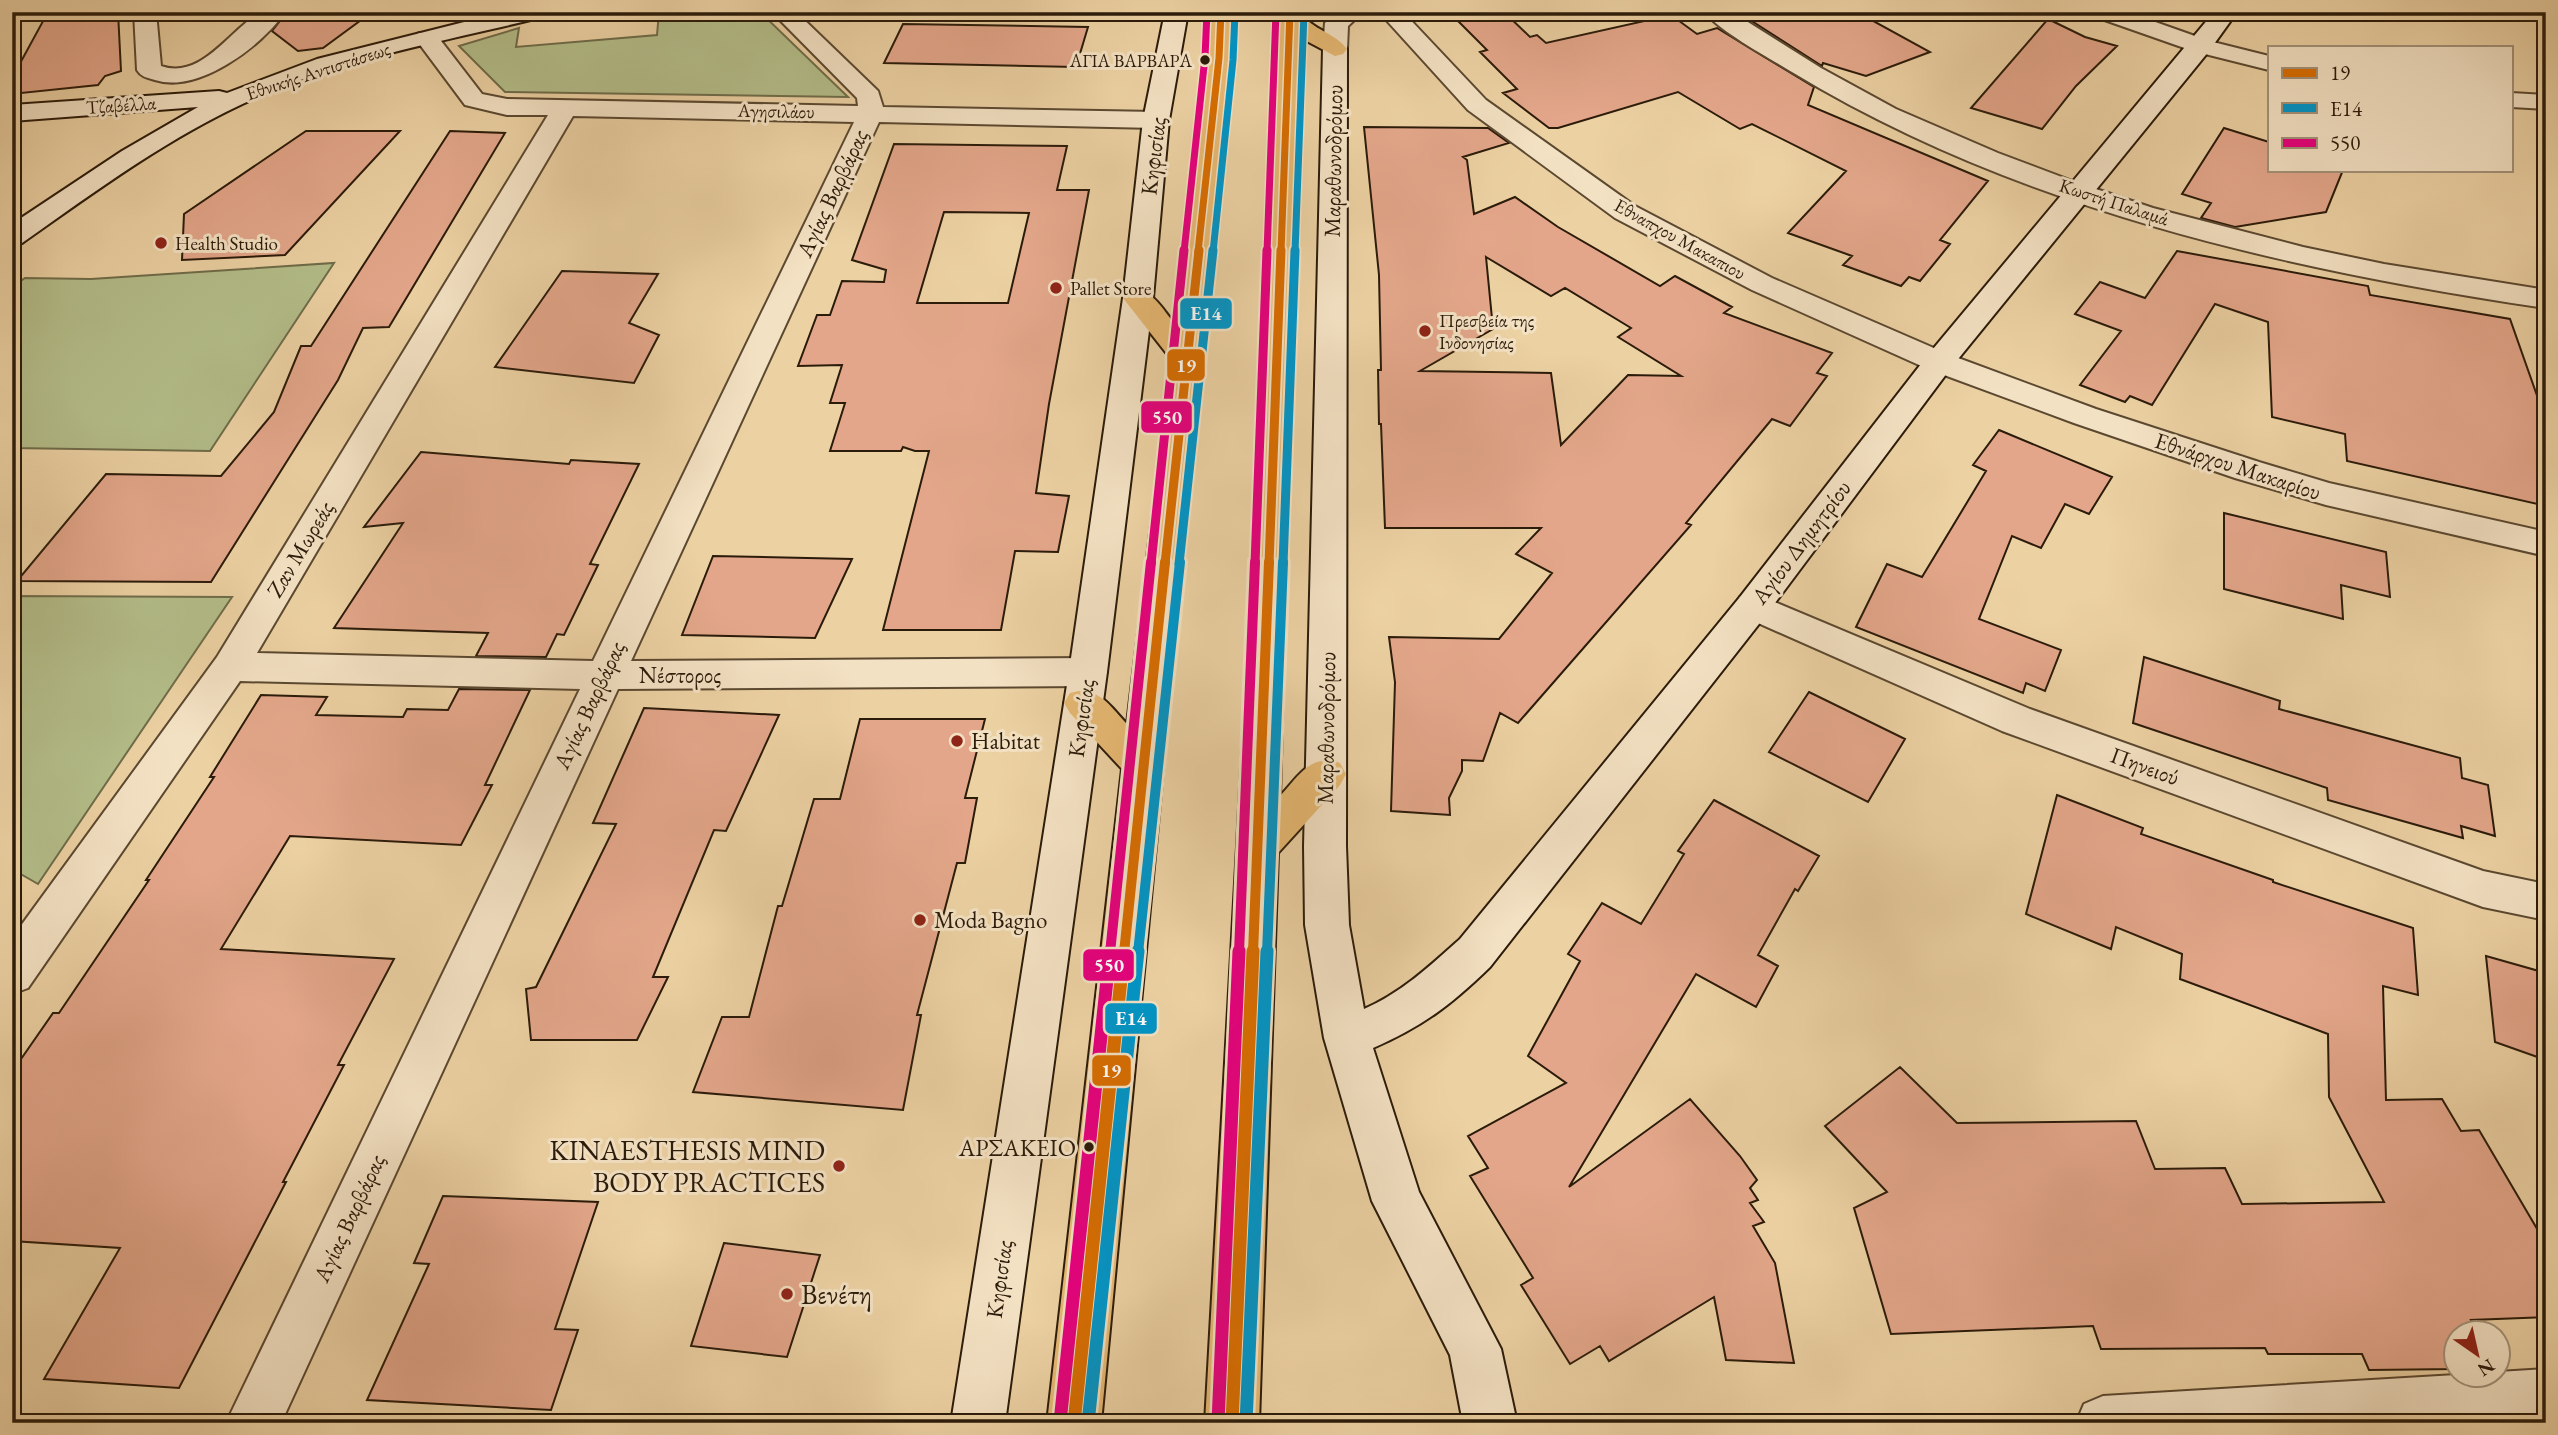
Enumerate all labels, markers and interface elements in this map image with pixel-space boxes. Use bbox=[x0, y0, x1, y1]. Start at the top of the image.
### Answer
street label: Εθνικής Αντιστάσεως bbox=[243, 36, 393, 106]
legend bbox=[2268, 46, 2512, 172]
place label: ΑΓΙΑ ΒΑΡΒΑΡΑ bbox=[1069, 49, 1193, 72]
marker: ΑΓΙΑ ΒΑΡΒΑΡΑ bbox=[1198, 53, 1212, 67]
text: 19 bbox=[2330, 59, 2350, 86]
street label: Μαραθωνοδρόμου bbox=[1317, 84, 1349, 238]
street label: Τζαβέλλα bbox=[85, 90, 157, 120]
text: Ε14 bbox=[2330, 95, 2363, 122]
street label: Αγησιλάου bbox=[736, 98, 815, 124]
street label: Κηφισίας bbox=[1133, 115, 1173, 197]
street label: Αγίας Βαρβάρας bbox=[789, 124, 875, 263]
text: 550 bbox=[2330, 129, 2360, 156]
street label: Κωστή Παλαμά bbox=[2056, 173, 2172, 232]
street label: Εθναπχου Μακαπιου bbox=[1610, 193, 1750, 285]
place label: Health Studio bbox=[175, 231, 278, 256]
marker: Health Studio bbox=[153, 235, 169, 251]
place label: Pallet Store bbox=[1070, 276, 1151, 301]
marker: Pallet Store bbox=[1048, 280, 1064, 296]
line badge: Ε14 bbox=[1179, 297, 1233, 330]
text: Ε14 bbox=[1190, 301, 1222, 326]
place label: Πρεσβεία της Ινδονησίας bbox=[1439, 308, 1534, 355]
marker: Πρεσβεία της Ινδονησίας bbox=[1417, 323, 1433, 339]
line badge: 19 bbox=[1166, 348, 1206, 382]
text: 19 bbox=[1176, 353, 1196, 378]
line badge: 550 bbox=[1140, 400, 1193, 434]
text: 550 bbox=[1152, 405, 1182, 430]
street label: Εθνάρχου Μακαρίου bbox=[2151, 425, 2325, 507]
street label: Αγίου Δημητρίου bbox=[1744, 474, 1858, 611]
street label: Ζαν Μωρεάς bbox=[259, 495, 341, 603]
street label: Αγίας Βαρβάρας bbox=[546, 636, 632, 775]
street label: Μαραθωνοδρόμου bbox=[1310, 651, 1342, 805]
street label: Νέστορος bbox=[639, 660, 721, 690]
street label: Κηφισίας bbox=[1061, 677, 1101, 759]
place label: Habitat bbox=[971, 726, 1041, 756]
marker: Habitat bbox=[949, 733, 965, 749]
street label: Πηνειού bbox=[2106, 740, 2184, 792]
place label: Moda Bagno bbox=[934, 905, 1047, 935]
marker: Moda Bagno bbox=[912, 912, 928, 928]
line badge: 550 bbox=[1082, 948, 1135, 982]
text: 550 bbox=[1094, 953, 1124, 978]
line badge: Ε14 bbox=[1104, 1002, 1158, 1035]
text: Ε14 bbox=[1115, 1006, 1147, 1031]
line badge: 19 bbox=[1091, 1054, 1132, 1087]
text: 19 bbox=[1101, 1058, 1121, 1083]
place label: KINAESTHESIS MIND BODY PRACTICES bbox=[550, 1132, 825, 1200]
place label: ΑΡΣΑΚΕΙΟ bbox=[958, 1132, 1076, 1163]
marker: ΑΡΣΑΚΕΙΟ bbox=[1082, 1140, 1096, 1154]
street label: Αγίας Βαρβάρας bbox=[306, 1149, 392, 1288]
marker: KINAESTHESIS MIND BODY PRACTICES bbox=[831, 1158, 847, 1174]
street label: Κηφισίας bbox=[979, 1238, 1019, 1320]
place label: Βενέτη bbox=[801, 1276, 872, 1312]
marker: Βενέτη bbox=[779, 1286, 795, 1302]
north arrow bbox=[2442, 1320, 2512, 1390]
text: N bbox=[2472, 1353, 2500, 1383]

